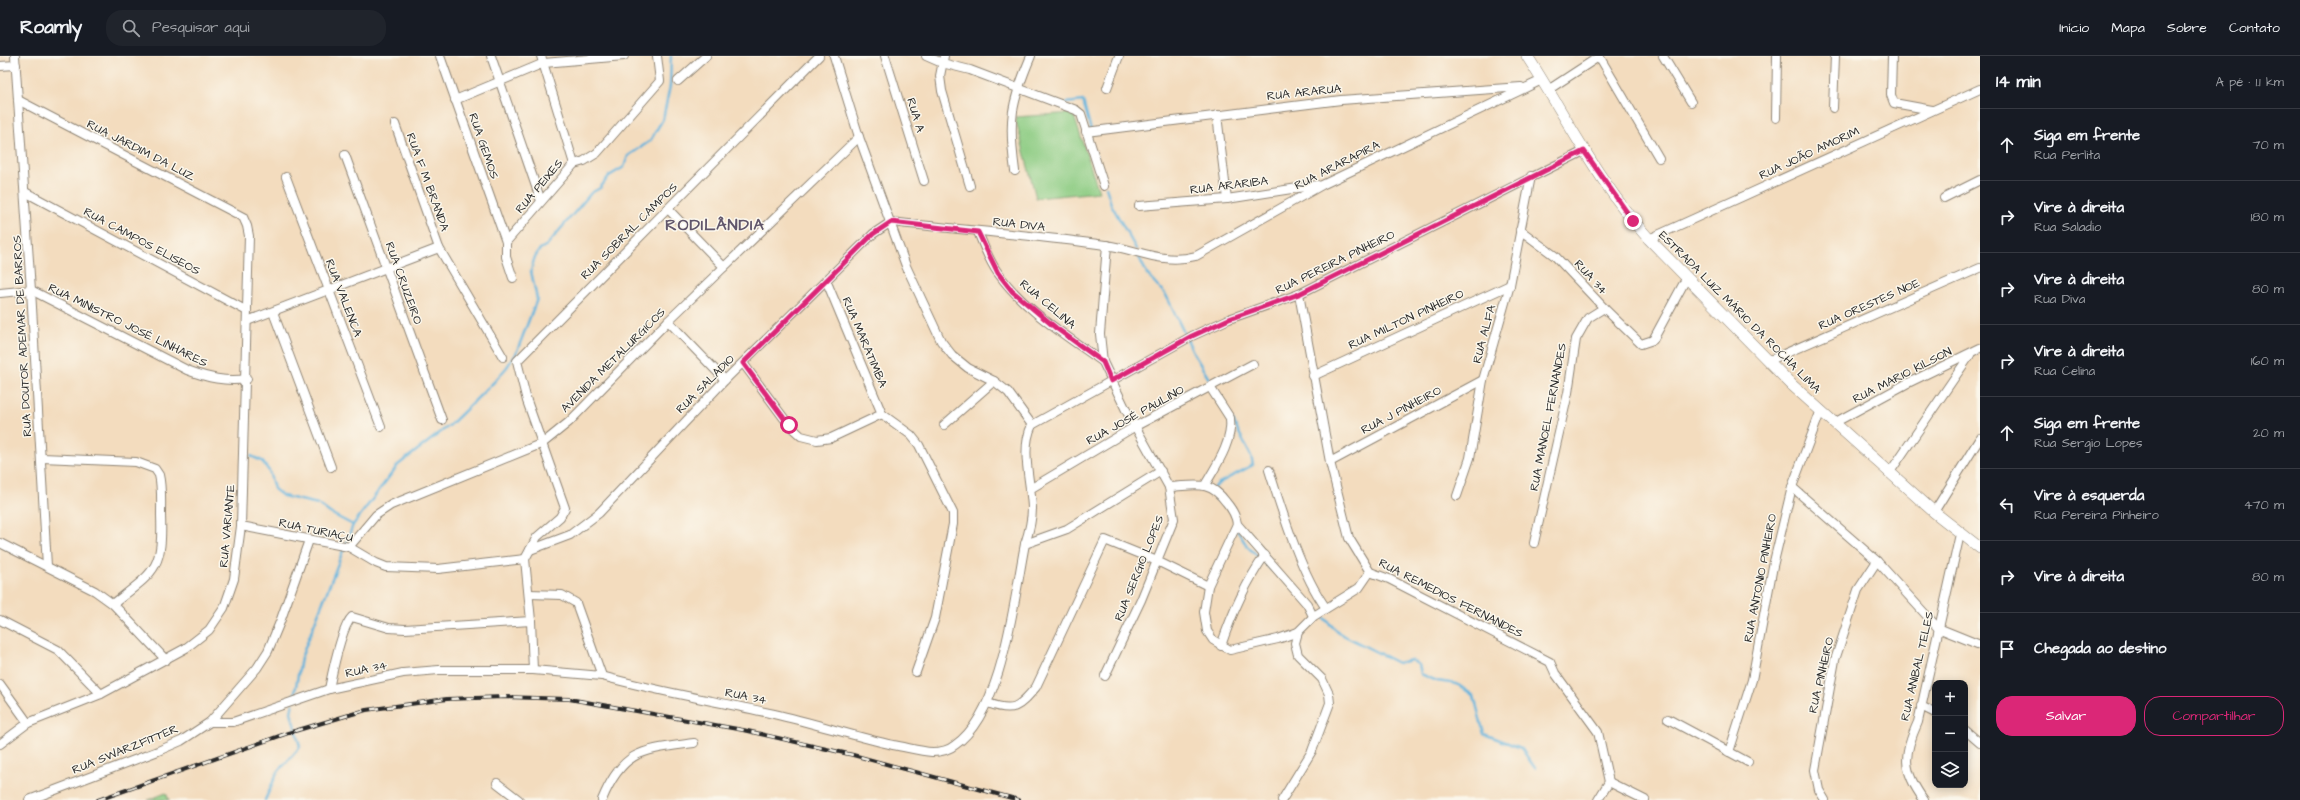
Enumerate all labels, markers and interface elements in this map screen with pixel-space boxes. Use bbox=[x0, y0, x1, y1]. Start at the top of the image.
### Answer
search box bbox=[106, 10, 386, 46]
text: Roamly bbox=[20, 14, 82, 41]
icon: search bbox=[120, 17, 142, 39]
text: Pesquisar aqui bbox=[152, 17, 250, 38]
text: Início bbox=[2059, 18, 2089, 38]
text: Mapa bbox=[2111, 18, 2145, 38]
text: Sobre bbox=[2167, 18, 2207, 38]
text: Contato bbox=[2229, 18, 2280, 38]
text: 14 min bbox=[1996, 70, 2041, 94]
text: A pé · 1.1 km bbox=[2215, 73, 2284, 91]
street label: RUA ARARUA bbox=[1266, 80, 1342, 105]
street label: RUA A bbox=[902, 96, 929, 135]
street label: RUA GEMOS bbox=[464, 111, 503, 182]
street label: RUA JARDIM DA LUZ bbox=[84, 116, 198, 185]
street label: RUA JOÃO AMORIM bbox=[1756, 123, 1862, 184]
text: Siga em frente bbox=[2034, 125, 2140, 146]
street label: RUA F M BRANDA bbox=[402, 131, 453, 234]
icon: ahead bbox=[1996, 134, 2018, 156]
street label: RUA ARARAPIRA bbox=[1292, 136, 1383, 194]
text: 70 m bbox=[2252, 136, 2284, 154]
text: Rua Perlita bbox=[2034, 146, 2100, 164]
street label: RUA PEIXES bbox=[512, 155, 567, 217]
street label: RUA ARARIBA bbox=[1189, 172, 1269, 199]
street label: RUA SOBRAL CAMPOS bbox=[577, 179, 682, 284]
text: Vire à direita bbox=[2034, 197, 2124, 218]
street label: RUA CAMPOS ELISEOS bbox=[80, 203, 203, 280]
icon: right bbox=[1996, 206, 2018, 228]
text: 180 m bbox=[2250, 208, 2284, 226]
route end bbox=[1624, 212, 1642, 230]
street label: RUA DIVA bbox=[992, 213, 1046, 236]
district label: RODILÂNDIA bbox=[665, 214, 765, 236]
text: Rua Saladio bbox=[2034, 218, 2101, 236]
street label: RUA PEREIRA PINHEIRO bbox=[1273, 226, 1398, 299]
street label: ESTRADA LUIZ MÁRIO DA ROCHA LIMA bbox=[1655, 227, 1825, 398]
street label: RUA DOUTOR ADEMAR DE BARROS bbox=[9, 235, 36, 437]
street label: RUA CRUZEIRO bbox=[381, 240, 426, 327]
street label: RUA 34 bbox=[1570, 256, 1611, 299]
street label: RUA VALENCA bbox=[321, 257, 366, 340]
text: Vire à direita bbox=[2034, 269, 2124, 290]
street label: RUA ORESTES NOE bbox=[1816, 275, 1922, 334]
street label: RUA CELINA bbox=[1016, 276, 1080, 333]
icon: right bbox=[1996, 278, 2018, 300]
street label: RUA MINISTRO JOSÉ LINHARES bbox=[45, 279, 211, 372]
text: 80 m bbox=[2252, 280, 2284, 298]
street label: RUA MILTON PINHEIRO bbox=[1346, 285, 1467, 354]
text: Rua Diva bbox=[2034, 290, 2085, 308]
street label: RUA MARATIMBA bbox=[838, 294, 891, 390]
street label: RUA ALFA bbox=[1469, 303, 1501, 365]
street label: AVENIDA METALURGICOS bbox=[557, 304, 670, 417]
street label: RUA MANOEL FERNANDES bbox=[1526, 341, 1571, 493]
text: Vire à direita bbox=[2034, 341, 2124, 362]
street label: RUA MARIO KILSON bbox=[1850, 343, 1955, 408]
icon: right bbox=[1996, 350, 2018, 372]
street label: RUA SALADIO bbox=[672, 351, 739, 418]
text: 160 m bbox=[2251, 352, 2284, 370]
text: Rua Celina bbox=[2034, 362, 2095, 380]
street label: RUA JOSÉ PAULINO bbox=[1083, 381, 1187, 449]
street label: RUA J PINHEIRO bbox=[1358, 382, 1444, 439]
text: Siga em frente bbox=[2034, 413, 2140, 434]
route start bbox=[780, 416, 798, 434]
icon: ahead bbox=[1996, 422, 2018, 444]
text: 20 m bbox=[2253, 424, 2284, 442]
text: Rua Sergio Lopes bbox=[2034, 434, 2143, 452]
street label: RUA VARIANTE bbox=[215, 484, 240, 568]
text: Vire à esquerda bbox=[2034, 485, 2144, 506]
icon: left bbox=[1996, 494, 2018, 516]
text: 470 m bbox=[2244, 496, 2284, 514]
text: Rua Pereira Pinheiro bbox=[2034, 506, 2159, 524]
street label: RUA SERGIO LOPES bbox=[1110, 512, 1169, 624]
street label: RUA ANTONIO PINHEIRO bbox=[1740, 512, 1781, 644]
street label: RUA TURIAÇU bbox=[277, 514, 355, 547]
street label: RUA REMEDIOS FERNANDES bbox=[1376, 555, 1526, 642]
icon: right bbox=[1996, 566, 2018, 588]
text: Vire à direita bbox=[2034, 566, 2124, 587]
text: 80 m bbox=[2252, 568, 2284, 586]
street label: RUA ANIBAL TELES bbox=[1897, 609, 1938, 723]
street label: RUA PINHEIRO bbox=[1804, 635, 1838, 715]
icon: arrive bbox=[1996, 638, 2018, 660]
text: Chegada ao destino bbox=[2034, 638, 2167, 659]
street label: RUA 34 bbox=[344, 657, 388, 682]
map controls bbox=[1932, 680, 1968, 788]
button: + bbox=[1932, 680, 1968, 716]
street label: RUA 34 bbox=[724, 684, 768, 709]
button: Salvar bbox=[1996, 696, 2136, 736]
button: Compartilhar bbox=[2144, 696, 2284, 736]
button: − bbox=[1932, 716, 1968, 752]
street label: RUA SWARZFITTER bbox=[70, 720, 181, 779]
button: layers bbox=[1932, 752, 1968, 788]

